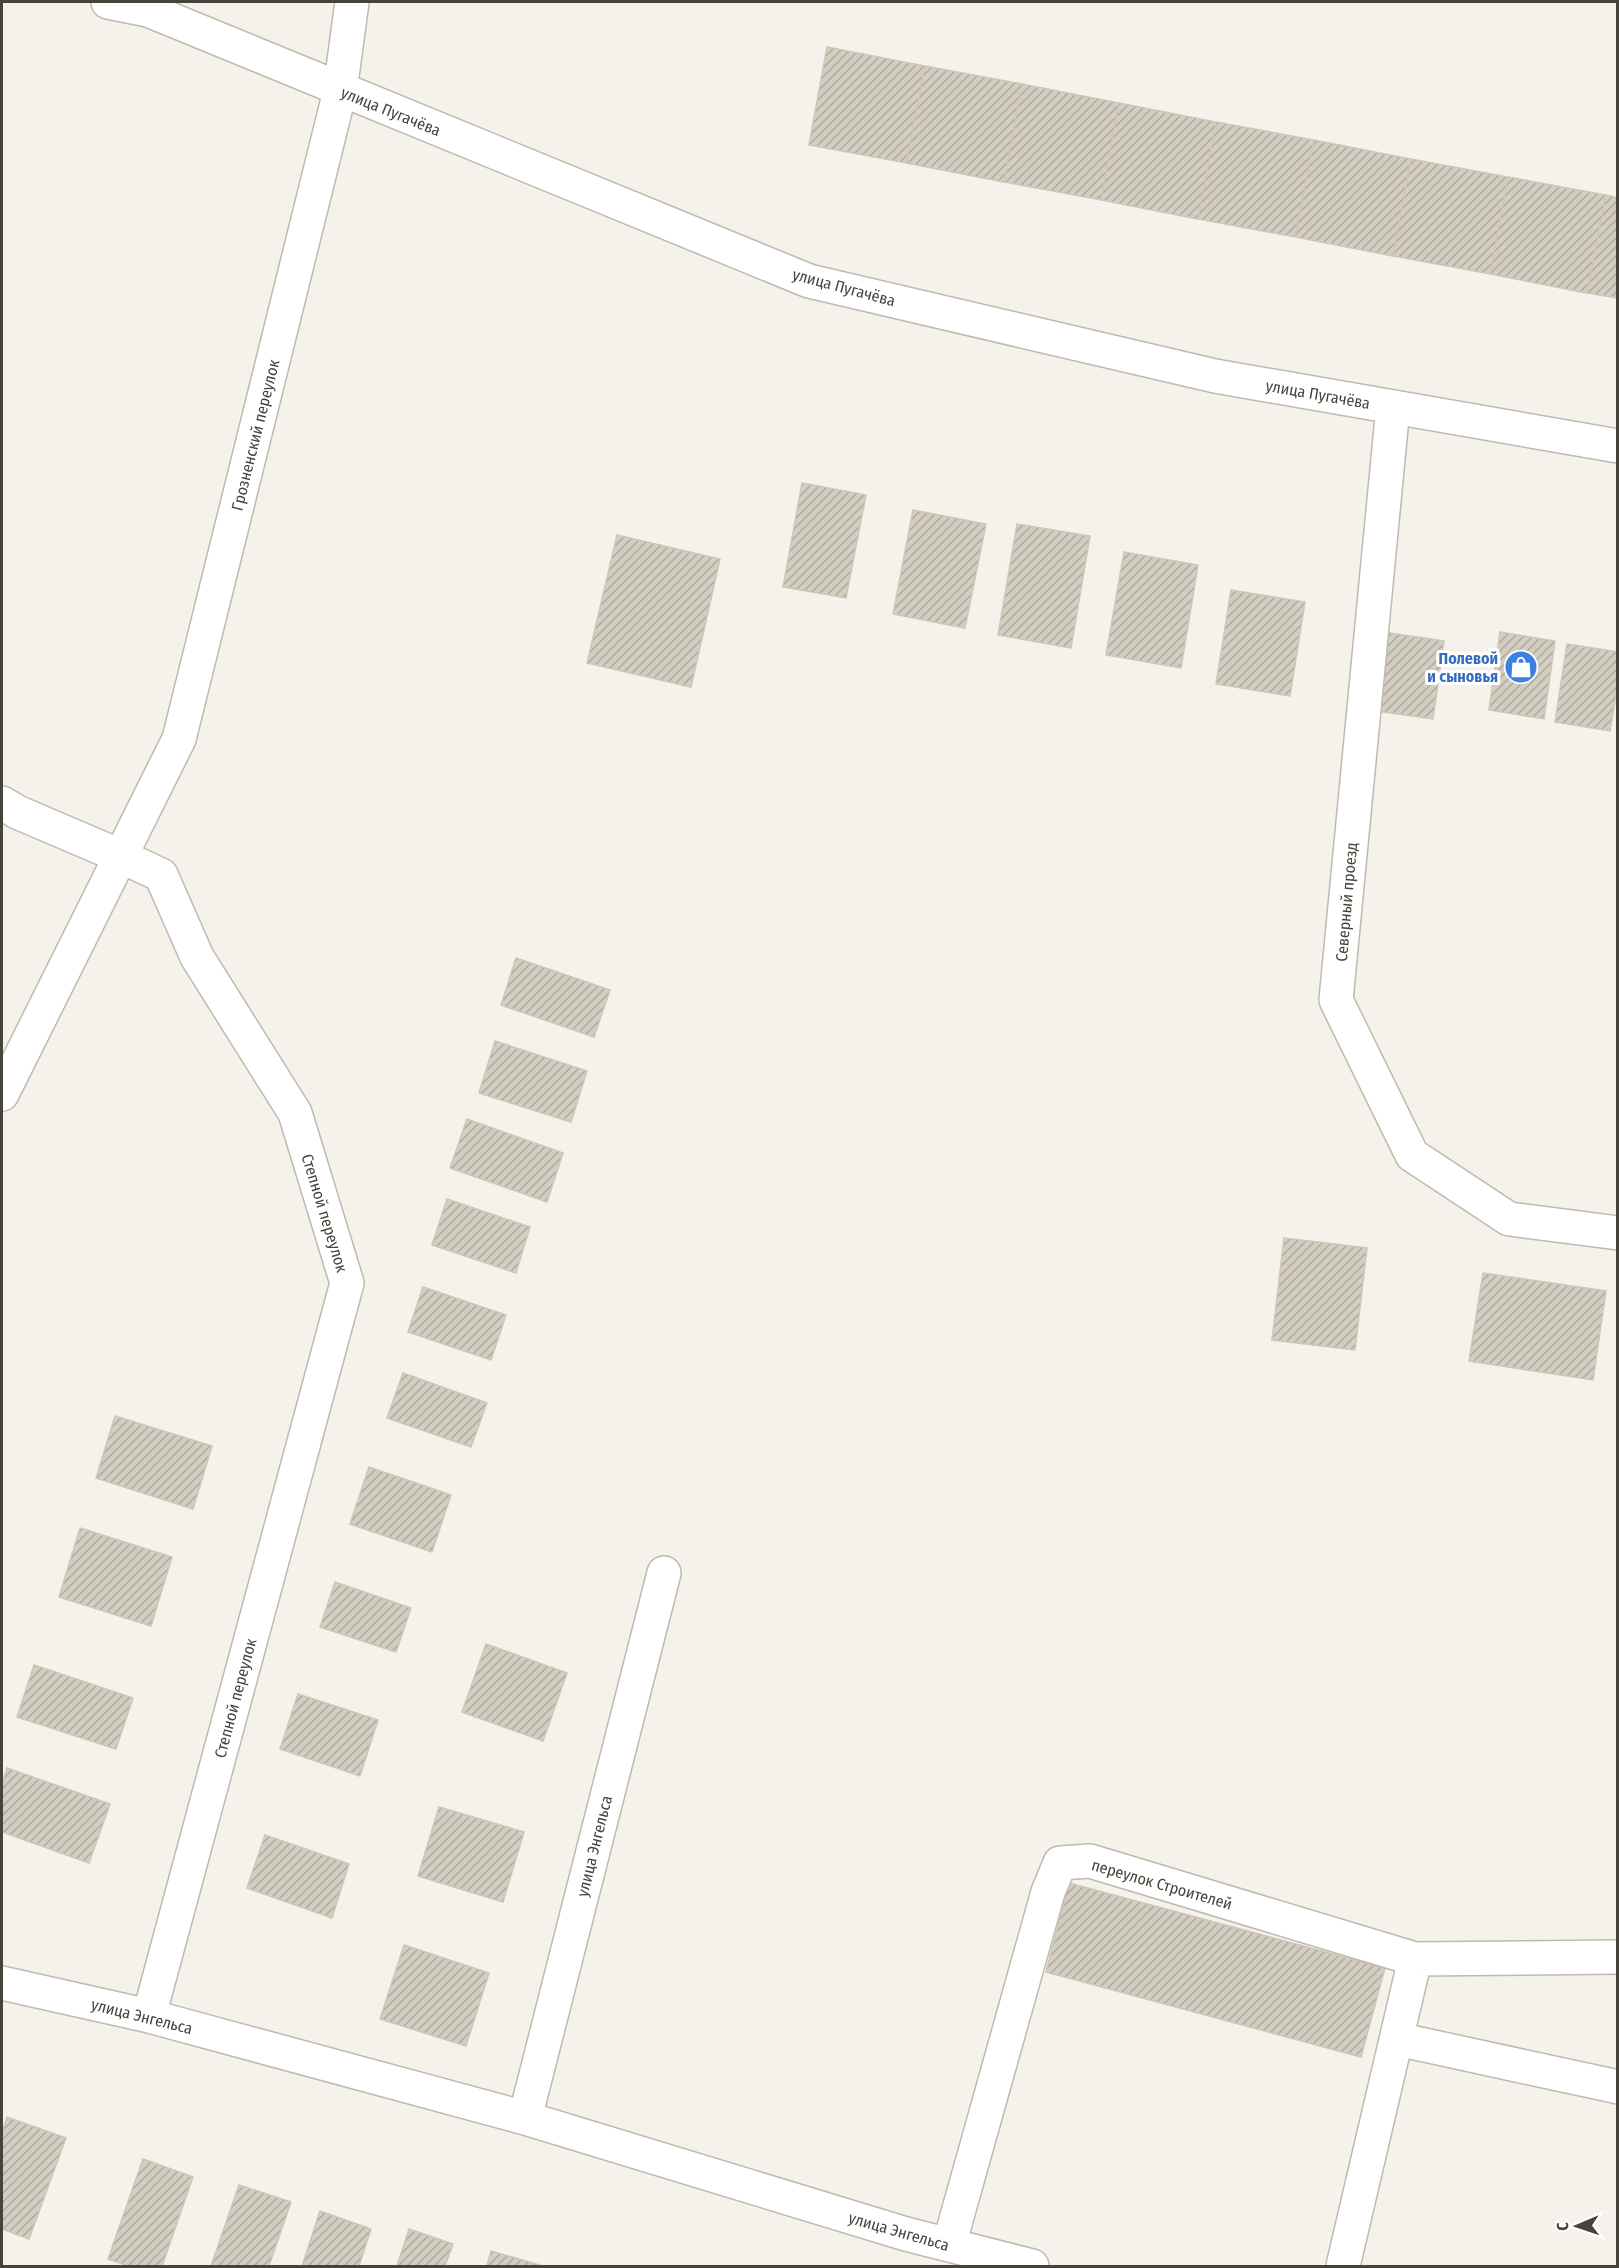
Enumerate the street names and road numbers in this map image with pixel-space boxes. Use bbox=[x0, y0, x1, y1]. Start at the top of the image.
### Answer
street label: улица Пугачёва bbox=[338, 83, 443, 140]
street label: улица Пугачёва bbox=[790, 265, 897, 310]
street label: Грозненский переулок bbox=[228, 357, 284, 513]
street label: улица Пугачёва bbox=[1264, 376, 1372, 413]
street label: Северный проезд bbox=[1332, 842, 1361, 962]
street label: Степной переулок bbox=[297, 1152, 352, 1275]
street label: Степной переулок bbox=[210, 1636, 261, 1760]
street label: улица Энгельса bbox=[573, 1793, 616, 1899]
street label: переулок Строителей bbox=[1089, 1855, 1234, 1914]
street label: улица Энгельса bbox=[89, 1995, 195, 2038]
street label: улица Энгельса bbox=[846, 2208, 952, 2255]

